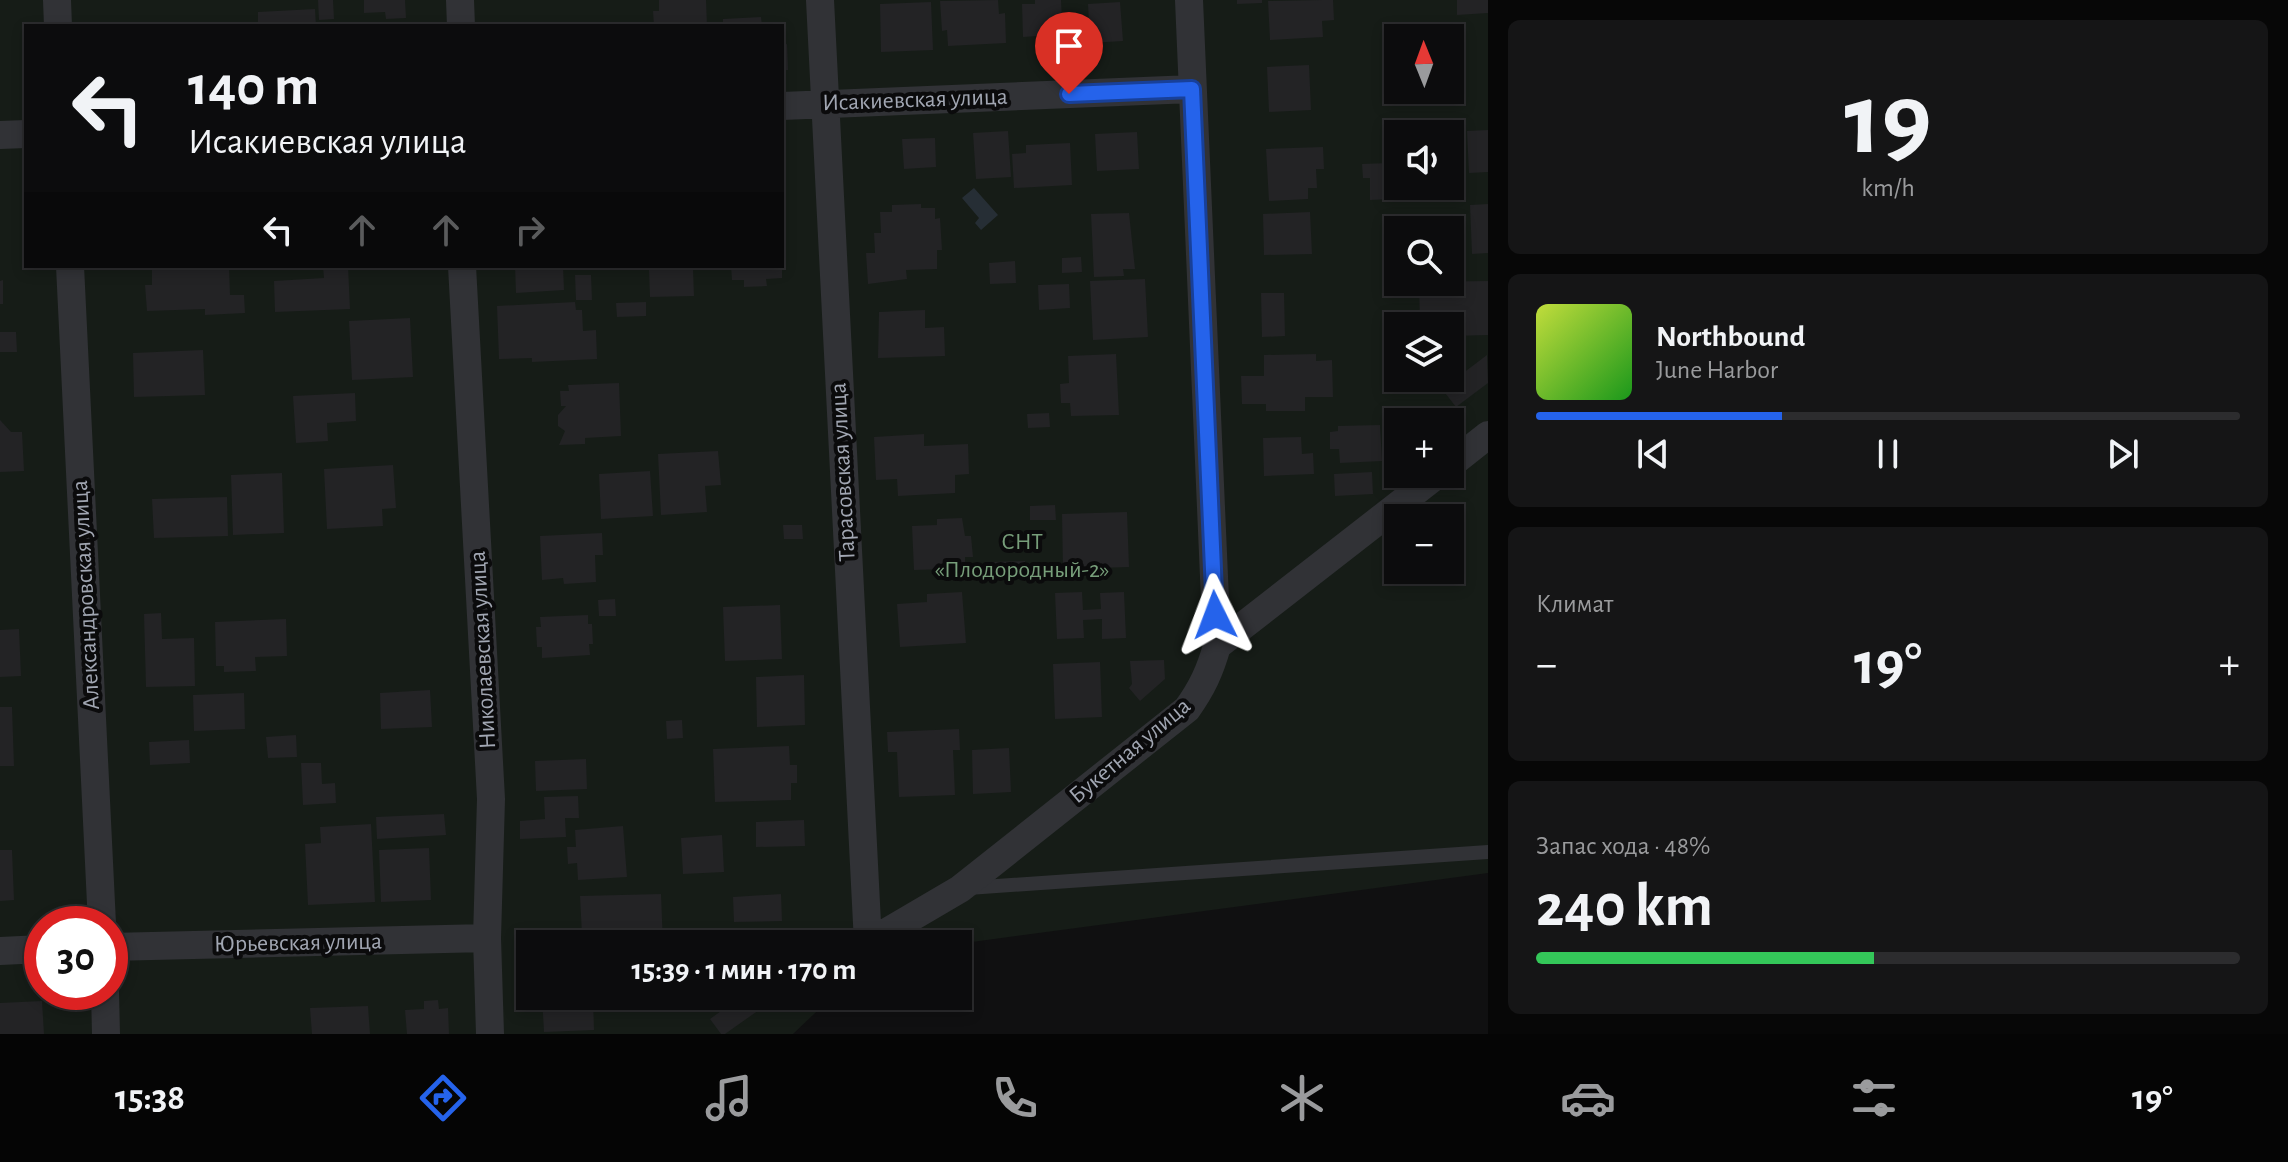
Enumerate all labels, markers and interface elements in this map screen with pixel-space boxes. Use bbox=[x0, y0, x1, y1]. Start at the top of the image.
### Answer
pin bbox=[1035, 12, 1103, 94]
icon: arrive bbox=[1047, 24, 1091, 68]
north arrow bbox=[1384, 24, 1464, 104]
map controls bbox=[1384, 24, 1464, 584]
icon: left bbox=[56, 56, 160, 160]
text: 140 m bbox=[188, 59, 319, 115]
text: 19 bbox=[1844, 69, 1932, 173]
street label: Исакиевская улица bbox=[822, 85, 1008, 115]
button: sound bbox=[1384, 120, 1464, 200]
text: Исакиевская улица bbox=[188, 124, 466, 160]
text: km/h bbox=[1861, 175, 1915, 201]
icon: left bbox=[256, 208, 300, 252]
icon: ahead bbox=[340, 208, 384, 252]
icon: ahead bbox=[424, 208, 468, 252]
icon: right bbox=[508, 208, 552, 252]
button: search bbox=[1384, 216, 1464, 296]
button: layers bbox=[1384, 312, 1464, 392]
text: Northbound bbox=[1656, 322, 1805, 352]
text: June Harbor bbox=[1656, 357, 1778, 383]
street label: Тарасовская улица bbox=[826, 382, 860, 562]
button: + bbox=[1384, 408, 1464, 488]
icon: previous bbox=[1631, 432, 1675, 476]
icon: pause bbox=[1866, 432, 1910, 476]
icon: next bbox=[2101, 432, 2145, 476]
street label: Александровская улица bbox=[68, 480, 104, 710]
button: − bbox=[1384, 504, 1464, 584]
park label: СНТ «Плодородный-2» bbox=[935, 530, 1109, 582]
street label: Николаевская улица bbox=[466, 550, 500, 750]
position arrow bbox=[1173, 573, 1257, 657]
text: Климат bbox=[1536, 591, 1613, 617]
text: 19° bbox=[1854, 635, 1922, 695]
text: − bbox=[1536, 643, 1557, 687]
text: + bbox=[2219, 643, 2240, 687]
street label: Букетная улица bbox=[1065, 694, 1195, 808]
text: Запас хода · 48% bbox=[1536, 833, 1710, 859]
text: 240 km bbox=[1536, 877, 1713, 937]
speed limit sign: 30 bbox=[24, 906, 128, 1010]
street label: Юрьевская улица bbox=[214, 930, 382, 956]
text: 15:39 · 1 мин · 170 m bbox=[632, 955, 856, 985]
icon: directions bbox=[415, 1070, 471, 1126]
icon: music bbox=[701, 1070, 757, 1126]
icon: phone bbox=[987, 1070, 1043, 1126]
icon: climate bbox=[1274, 1070, 1330, 1126]
icon: car bbox=[1560, 1070, 1616, 1126]
icon: filters bbox=[1846, 1070, 1902, 1126]
text: 15:38 bbox=[115, 1080, 185, 1116]
text: 19° bbox=[2132, 1080, 2173, 1116]

